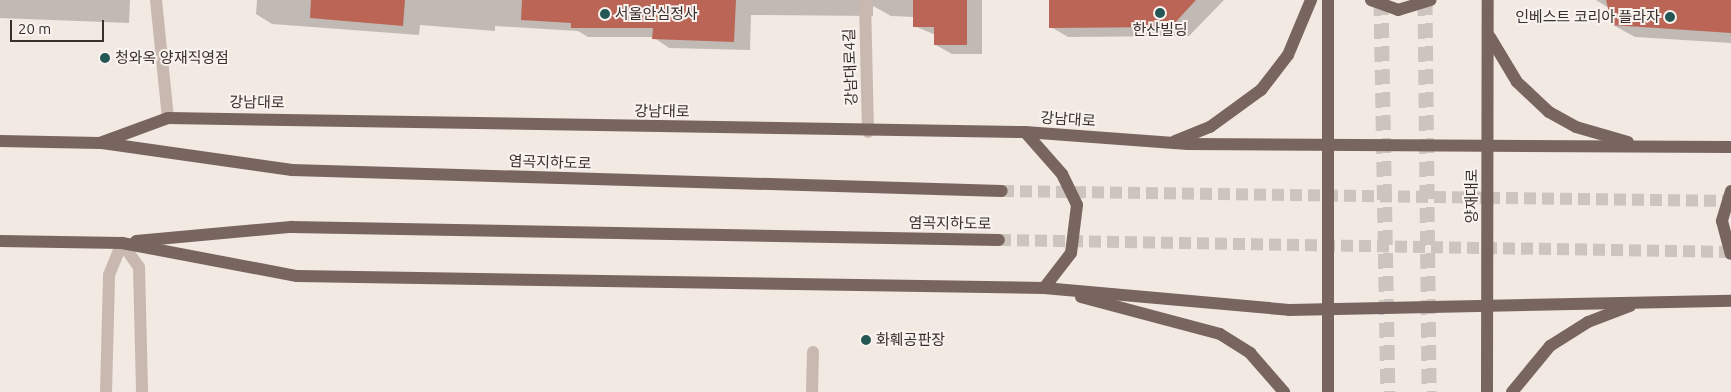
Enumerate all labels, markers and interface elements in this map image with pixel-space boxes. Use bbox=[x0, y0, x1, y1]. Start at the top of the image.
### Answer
place label: 서울안심정사 bbox=[615, 5, 698, 23]
marker: 한산빌딩 bbox=[1154, 7, 1166, 19]
marker: 서울안심정사 bbox=[599, 8, 611, 20]
place label: 인베스트 코리아 플라자 bbox=[1515, 8, 1660, 26]
scale bar bbox=[12, 10, 106, 42]
marker: 인베스트 코리아 플라자 bbox=[1664, 11, 1676, 23]
text: 20 m bbox=[18, 20, 51, 37]
place label: 한산빌딩 bbox=[1132, 21, 1188, 39]
street label: 강남대로4길 bbox=[840, 28, 860, 106]
place label: 청와옥 양재직영점 bbox=[115, 49, 229, 67]
marker: 청와옥 양재직영점 bbox=[99, 52, 111, 64]
street label: 강남대로 bbox=[229, 93, 285, 111]
street label: 강남대로 bbox=[634, 102, 690, 120]
street label: 강남대로 bbox=[1040, 108, 1096, 130]
street label: 염곡지하도로 bbox=[508, 152, 592, 172]
street label: 양재대로 bbox=[1463, 168, 1481, 224]
street label: 염곡지하도로 bbox=[908, 213, 992, 233]
place label: 화훼공판장 bbox=[876, 331, 945, 349]
marker: 화훼공판장 bbox=[860, 334, 872, 346]

